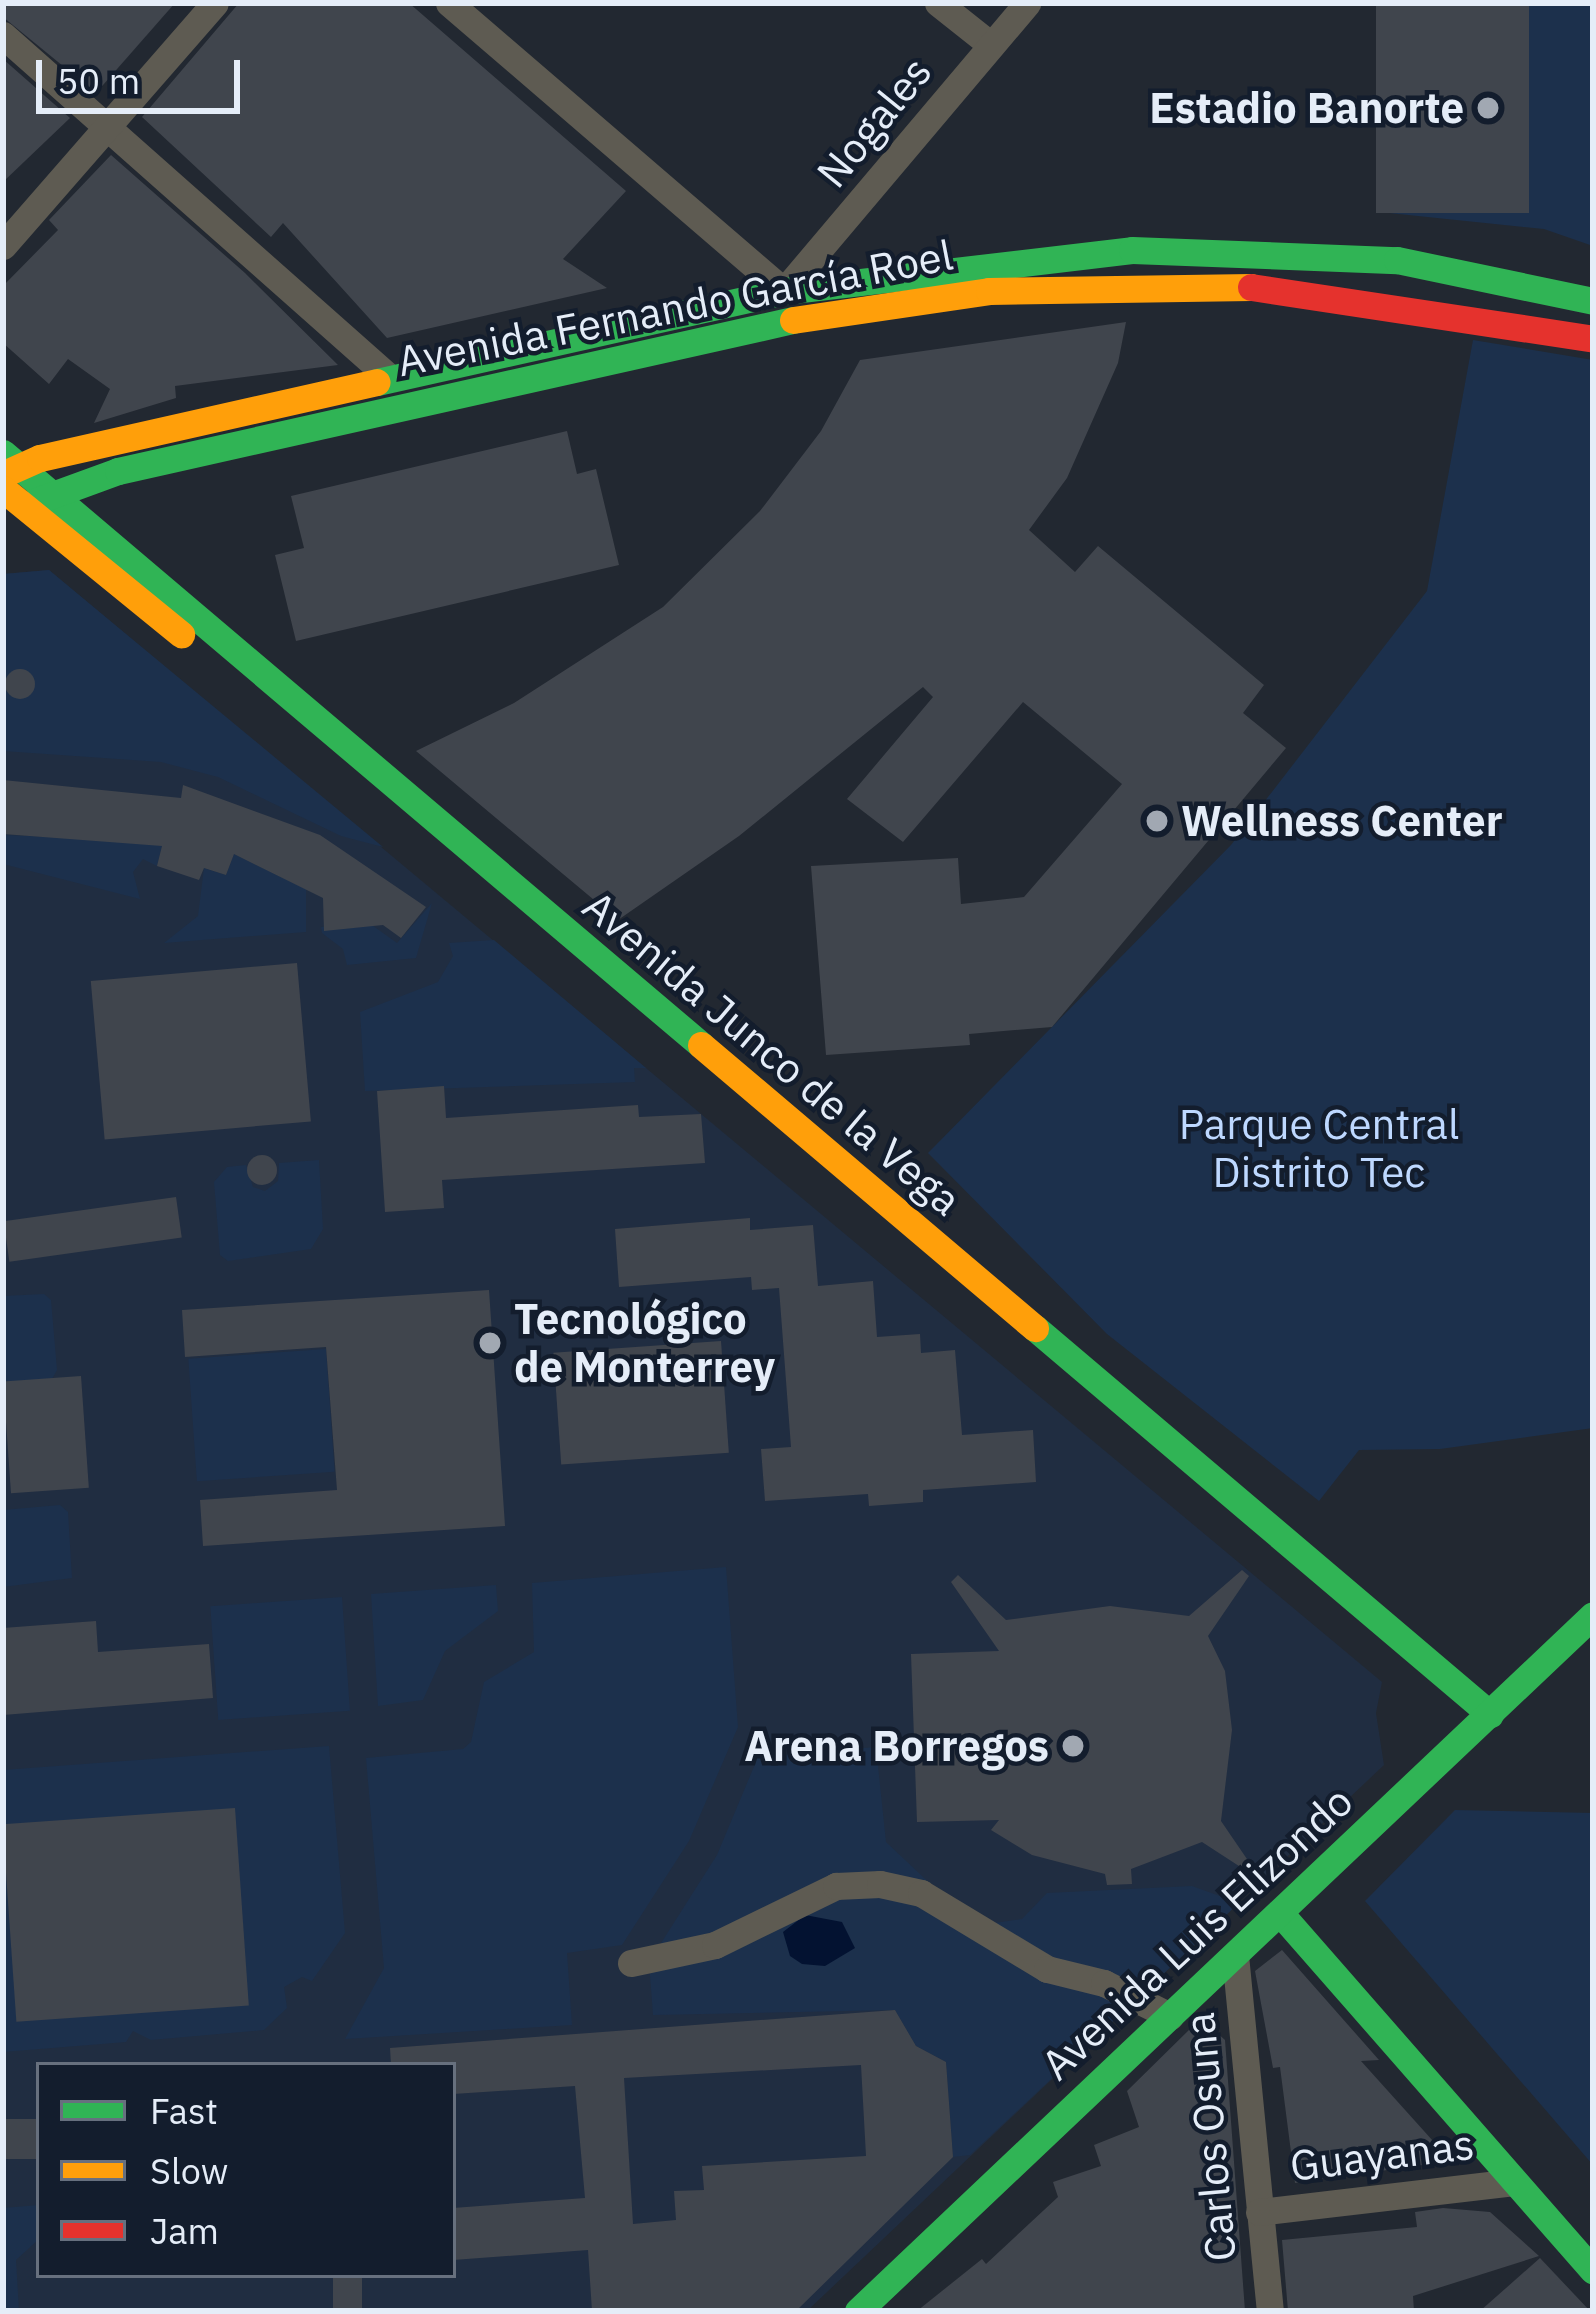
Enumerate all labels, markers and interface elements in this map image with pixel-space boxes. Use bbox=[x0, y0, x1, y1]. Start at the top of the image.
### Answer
scale bar bbox=[42, 36, 246, 110]
street label: Nogales bbox=[806, 47, 942, 197]
text: 50 m bbox=[57, 57, 140, 104]
place label: Estadio Banorte bbox=[1149, 83, 1464, 133]
marker: Estadio Banorte bbox=[1475, 95, 1501, 121]
street label: Avenida Fernando García Roel bbox=[393, 229, 957, 387]
place label: Wellness Center bbox=[1181, 796, 1503, 846]
marker: Wellness Center bbox=[1144, 808, 1170, 834]
street label: Avenida Junco de la Vega bbox=[573, 880, 971, 1226]
park label: Parque Central Distrito Tec bbox=[1179, 1099, 1459, 1198]
place label: Tecnológico de Monterrey bbox=[514, 1294, 775, 1392]
marker: Tecnológico de Monterrey bbox=[477, 1330, 503, 1356]
place label: Arena Borregos bbox=[744, 1721, 1049, 1771]
marker: Arena Borregos bbox=[1060, 1733, 1086, 1759]
street label: Avenida Luis Elizondo bbox=[1031, 1776, 1363, 2090]
street label: Carlos Osuna bbox=[1174, 2010, 1246, 2264]
legend bbox=[36, 2062, 456, 2278]
text: Fast bbox=[150, 2087, 218, 2134]
street label: Guayanas bbox=[1287, 2119, 1477, 2191]
text: Slow bbox=[150, 2147, 228, 2194]
text: Jam bbox=[150, 2207, 219, 2254]

